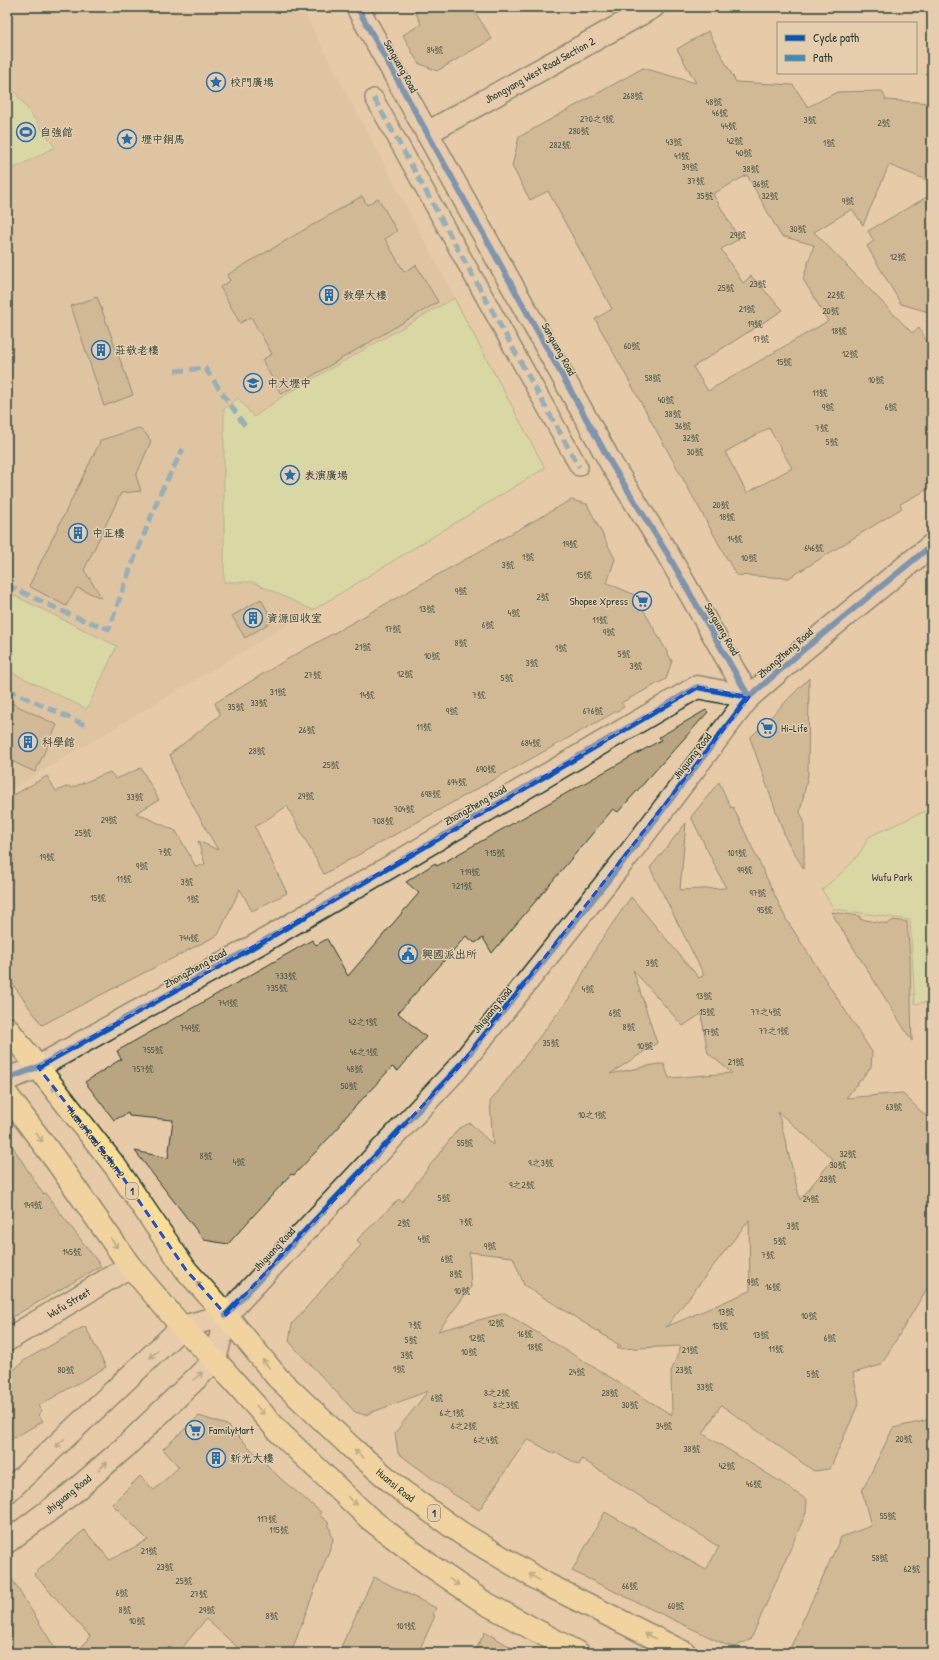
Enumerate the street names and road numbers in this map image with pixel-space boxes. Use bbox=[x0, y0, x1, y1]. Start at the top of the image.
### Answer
street label: Jhongyang West Road Section 2 bbox=[482, 34, 597, 106]
street label: Sanguang Road bbox=[381, 37, 422, 96]
street label: Sanguang Road bbox=[539, 320, 580, 379]
street label: Sanguang Road bbox=[701, 600, 743, 658]
street label: ZhongZheng Road bbox=[754, 624, 816, 681]
street label: Jhiguang Road bbox=[669, 729, 715, 782]
street label: ZhongZheng Road bbox=[441, 781, 509, 828]
street label: ZhongZheng Road bbox=[161, 945, 229, 991]
street label: Jhiguang Road bbox=[469, 984, 515, 1036]
street label: Huansi Road Section 2 bbox=[64, 1104, 128, 1180]
road number: 1 bbox=[126, 1183, 138, 1199]
street label: Jhiguang Road bbox=[250, 1224, 298, 1274]
street label: Wufu Street bbox=[45, 1284, 93, 1321]
street label: Huansi Road bbox=[373, 1465, 418, 1505]
street label: Jhiguang Road bbox=[42, 1471, 94, 1517]
road number: 1 bbox=[428, 1505, 440, 1521]

